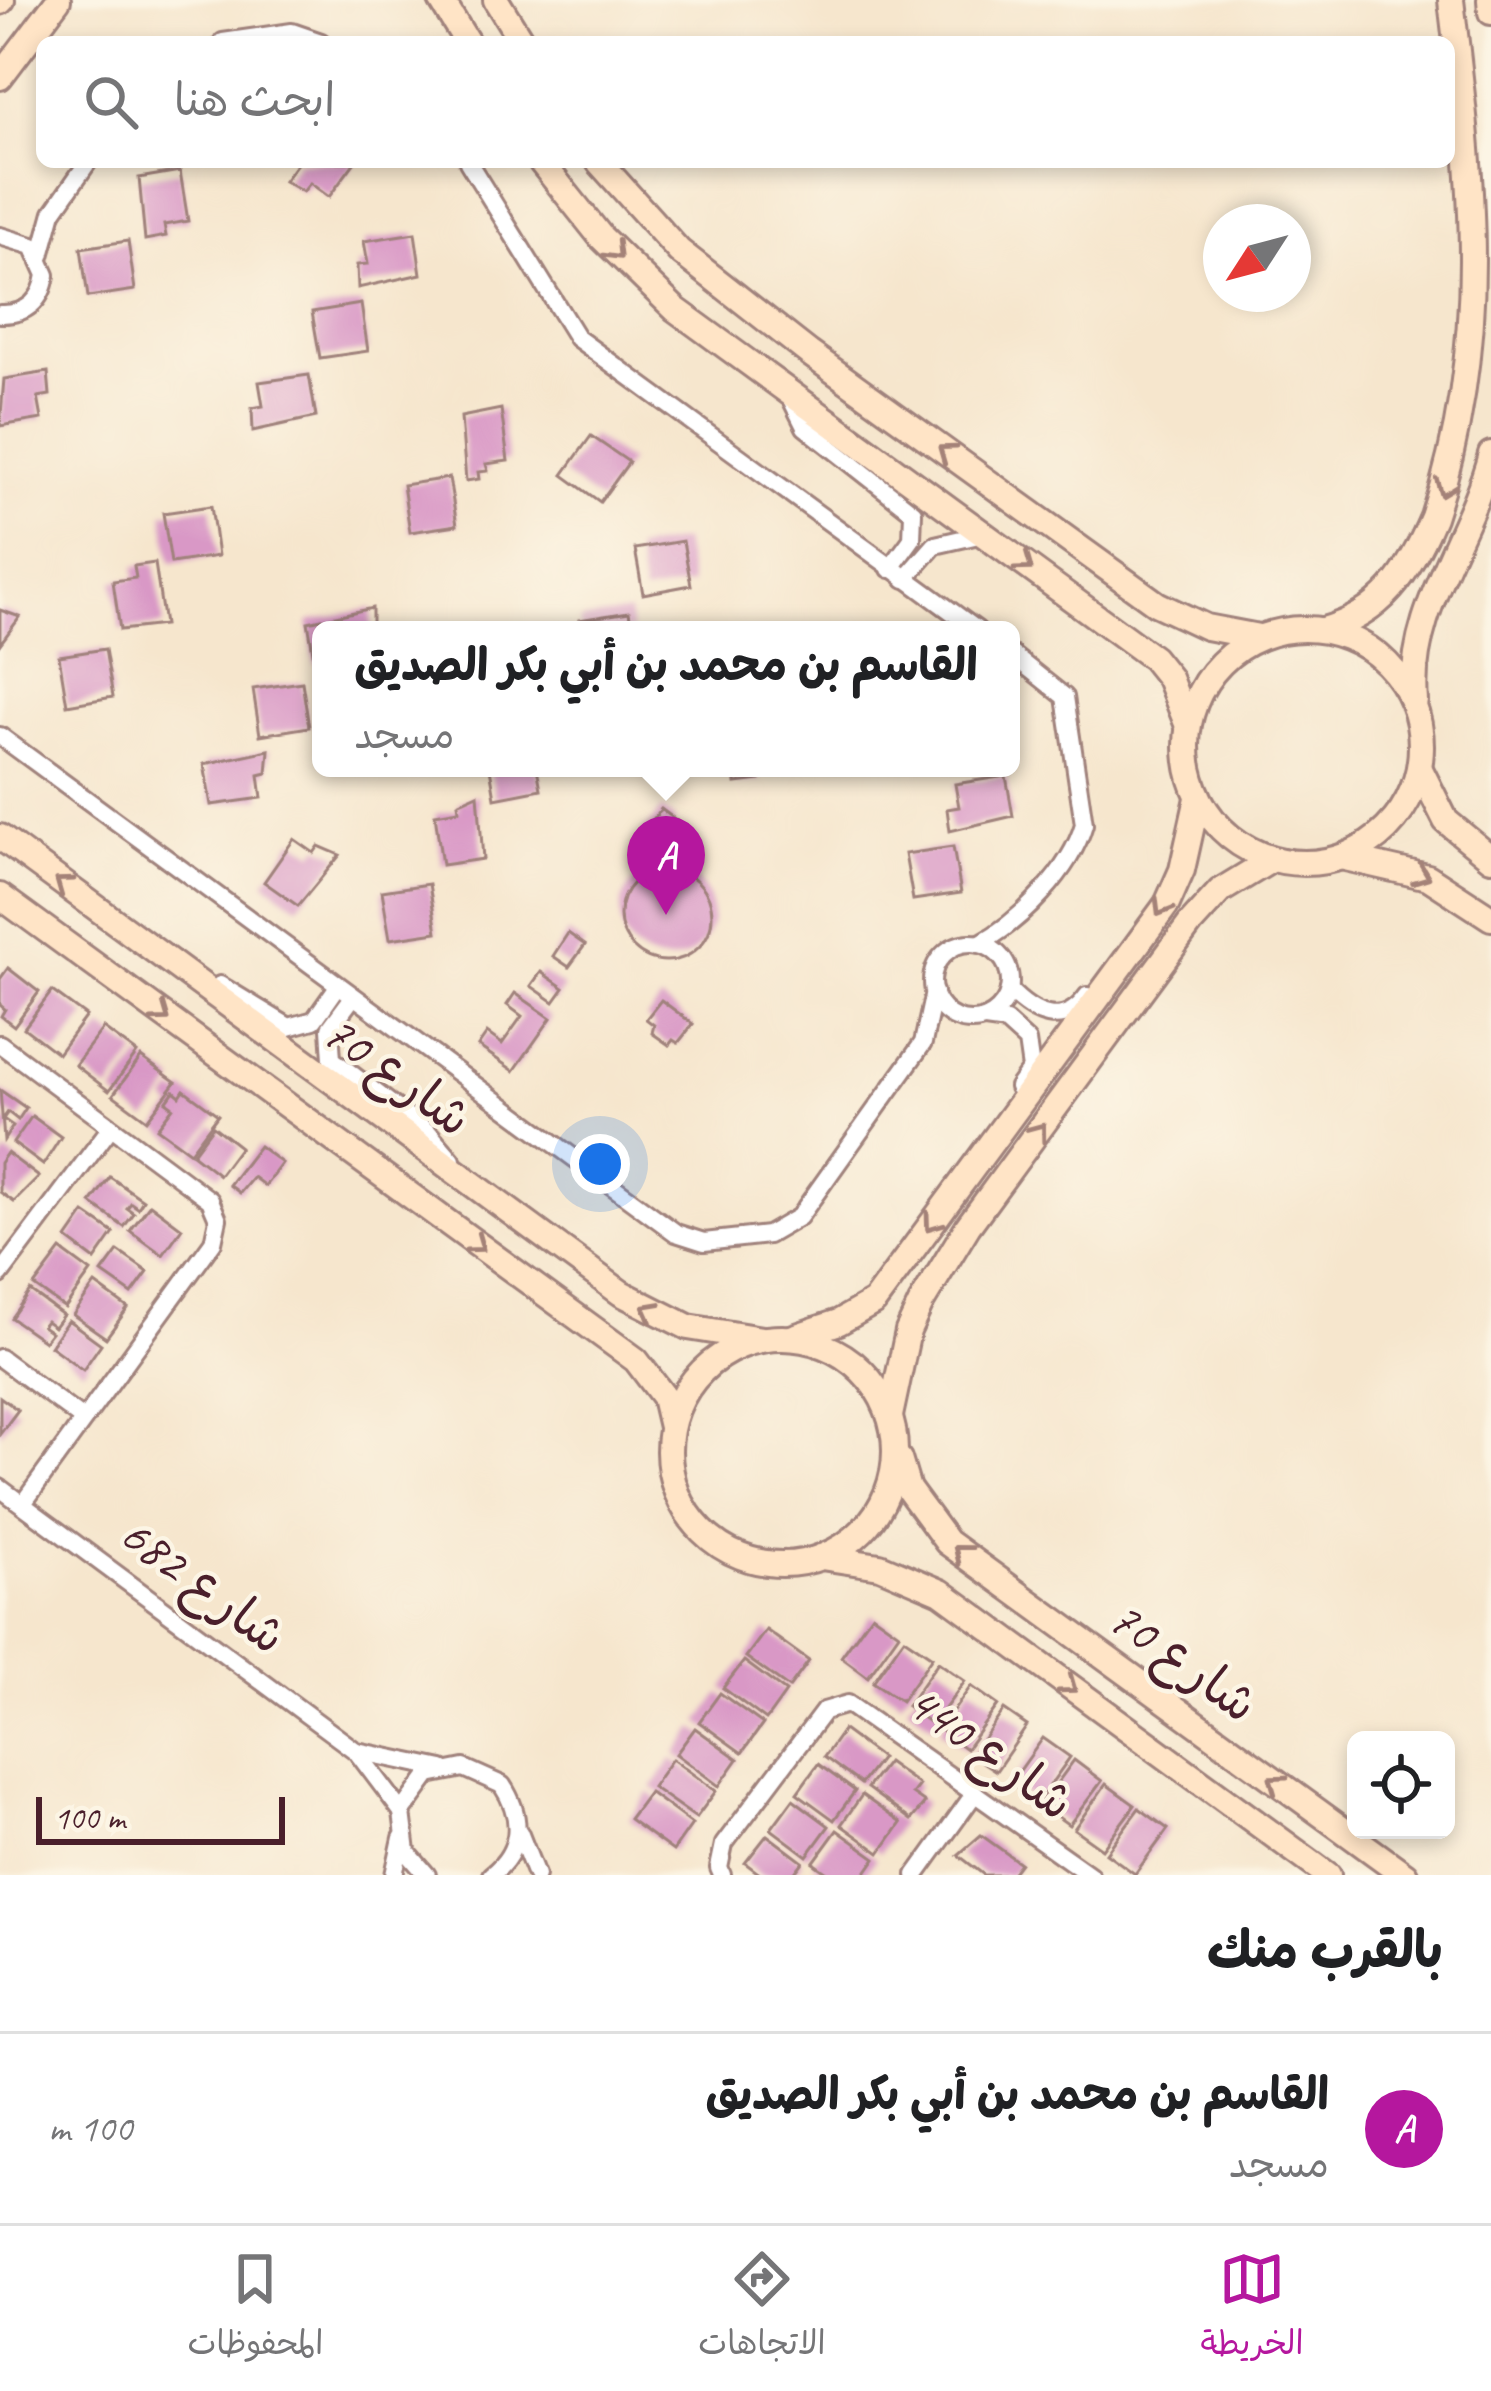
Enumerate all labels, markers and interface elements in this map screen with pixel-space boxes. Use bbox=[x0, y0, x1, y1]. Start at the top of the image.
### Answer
search box bbox=[36, 36, 1455, 168]
icon: search bbox=[78, 69, 144, 135]
text: ابحث هنا bbox=[174, 72, 335, 129]
north arrow bbox=[1203, 204, 1311, 312]
one-way arrow bbox=[601, 238, 623, 260]
one-way arrow bbox=[938, 444, 959, 466]
one-way arrow bbox=[1434, 477, 1459, 498]
one-way arrow bbox=[1012, 550, 1034, 572]
popup bbox=[312, 621, 1020, 777]
text: القاسم بن محمد بن أبي بكر الصديق bbox=[354, 637, 978, 694]
text: مسجد bbox=[354, 711, 454, 760]
pin: A bbox=[627, 816, 705, 915]
one-way arrow bbox=[1410, 861, 1431, 886]
one-way arrow bbox=[55, 876, 76, 898]
one-way arrow bbox=[1154, 895, 1177, 917]
street label: شارع 70 bbox=[309, 999, 484, 1153]
one-way arrow bbox=[149, 1001, 170, 1023]
one-way arrow bbox=[1025, 1123, 1047, 1145]
your location bbox=[570, 1134, 630, 1194]
one-way arrow bbox=[924, 1210, 946, 1232]
one-way arrow bbox=[464, 1231, 485, 1253]
one-way arrow bbox=[641, 1301, 663, 1324]
street label: شارع 682 bbox=[106, 1502, 299, 1670]
one-way arrow bbox=[953, 1545, 975, 1567]
street label: شارع 70 bbox=[1095, 1585, 1270, 1739]
street label: شارع 440 bbox=[892, 1670, 1087, 1836]
one-way arrow bbox=[1056, 1671, 1077, 1693]
map controls bbox=[1347, 1731, 1455, 1839]
button: locate bbox=[1347, 1731, 1455, 1839]
one-way arrow bbox=[1268, 1774, 1289, 1796]
scale bar bbox=[36, 1791, 285, 1844]
text: 100 m bbox=[54, 1797, 125, 1839]
text: بالقرب منك bbox=[1207, 1918, 1443, 1982]
text: القاسم بن محمد بن أبي بكر الصديق bbox=[705, 2066, 1329, 2123]
text: 100 m bbox=[48, 2104, 132, 2153]
text: A bbox=[1394, 2104, 1414, 2153]
text: مسجد bbox=[1229, 2140, 1329, 2189]
tab: المحفوظات bbox=[187, 2246, 323, 2372]
tab: الاتجاهات bbox=[698, 2246, 826, 2372]
tab: الخريطة bbox=[1201, 2246, 1304, 2372]

